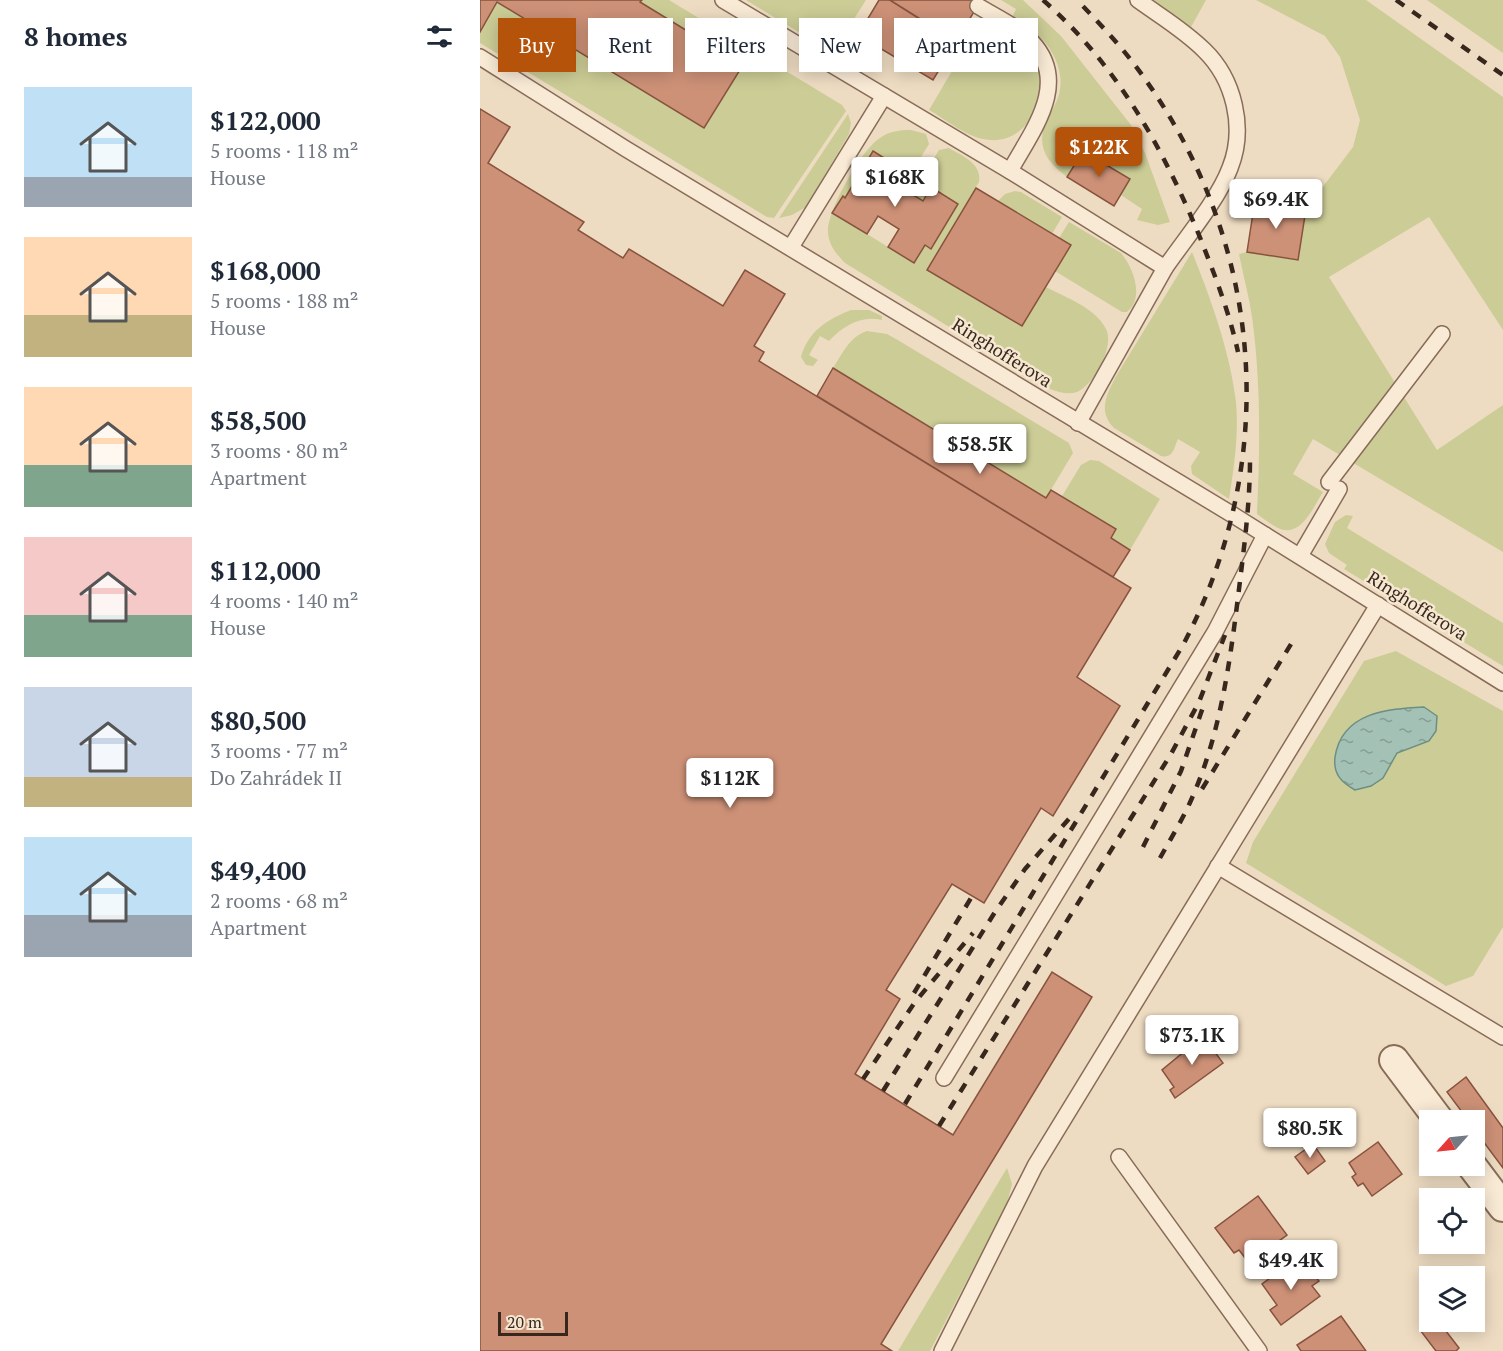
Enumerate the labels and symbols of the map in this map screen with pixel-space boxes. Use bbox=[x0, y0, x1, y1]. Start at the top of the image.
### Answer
pin: $122K bbox=[1057, 127, 1141, 178]
pin: $168K bbox=[853, 157, 937, 208]
pin: $69.4K bbox=[1227, 179, 1325, 230]
street label: Ringhofferova bbox=[948, 312, 1057, 392]
pin: $58.5K bbox=[931, 424, 1029, 475]
street label: Ringhofferova bbox=[1363, 565, 1472, 645]
pin: $112K bbox=[688, 758, 772, 809]
pin: $73.1K bbox=[1143, 1015, 1241, 1066]
pin: $80.5K bbox=[1261, 1108, 1359, 1159]
north arrow bbox=[1419, 1110, 1485, 1176]
pin: $49.4K bbox=[1242, 1240, 1340, 1291]
scale bar bbox=[498, 1309, 568, 1336]

